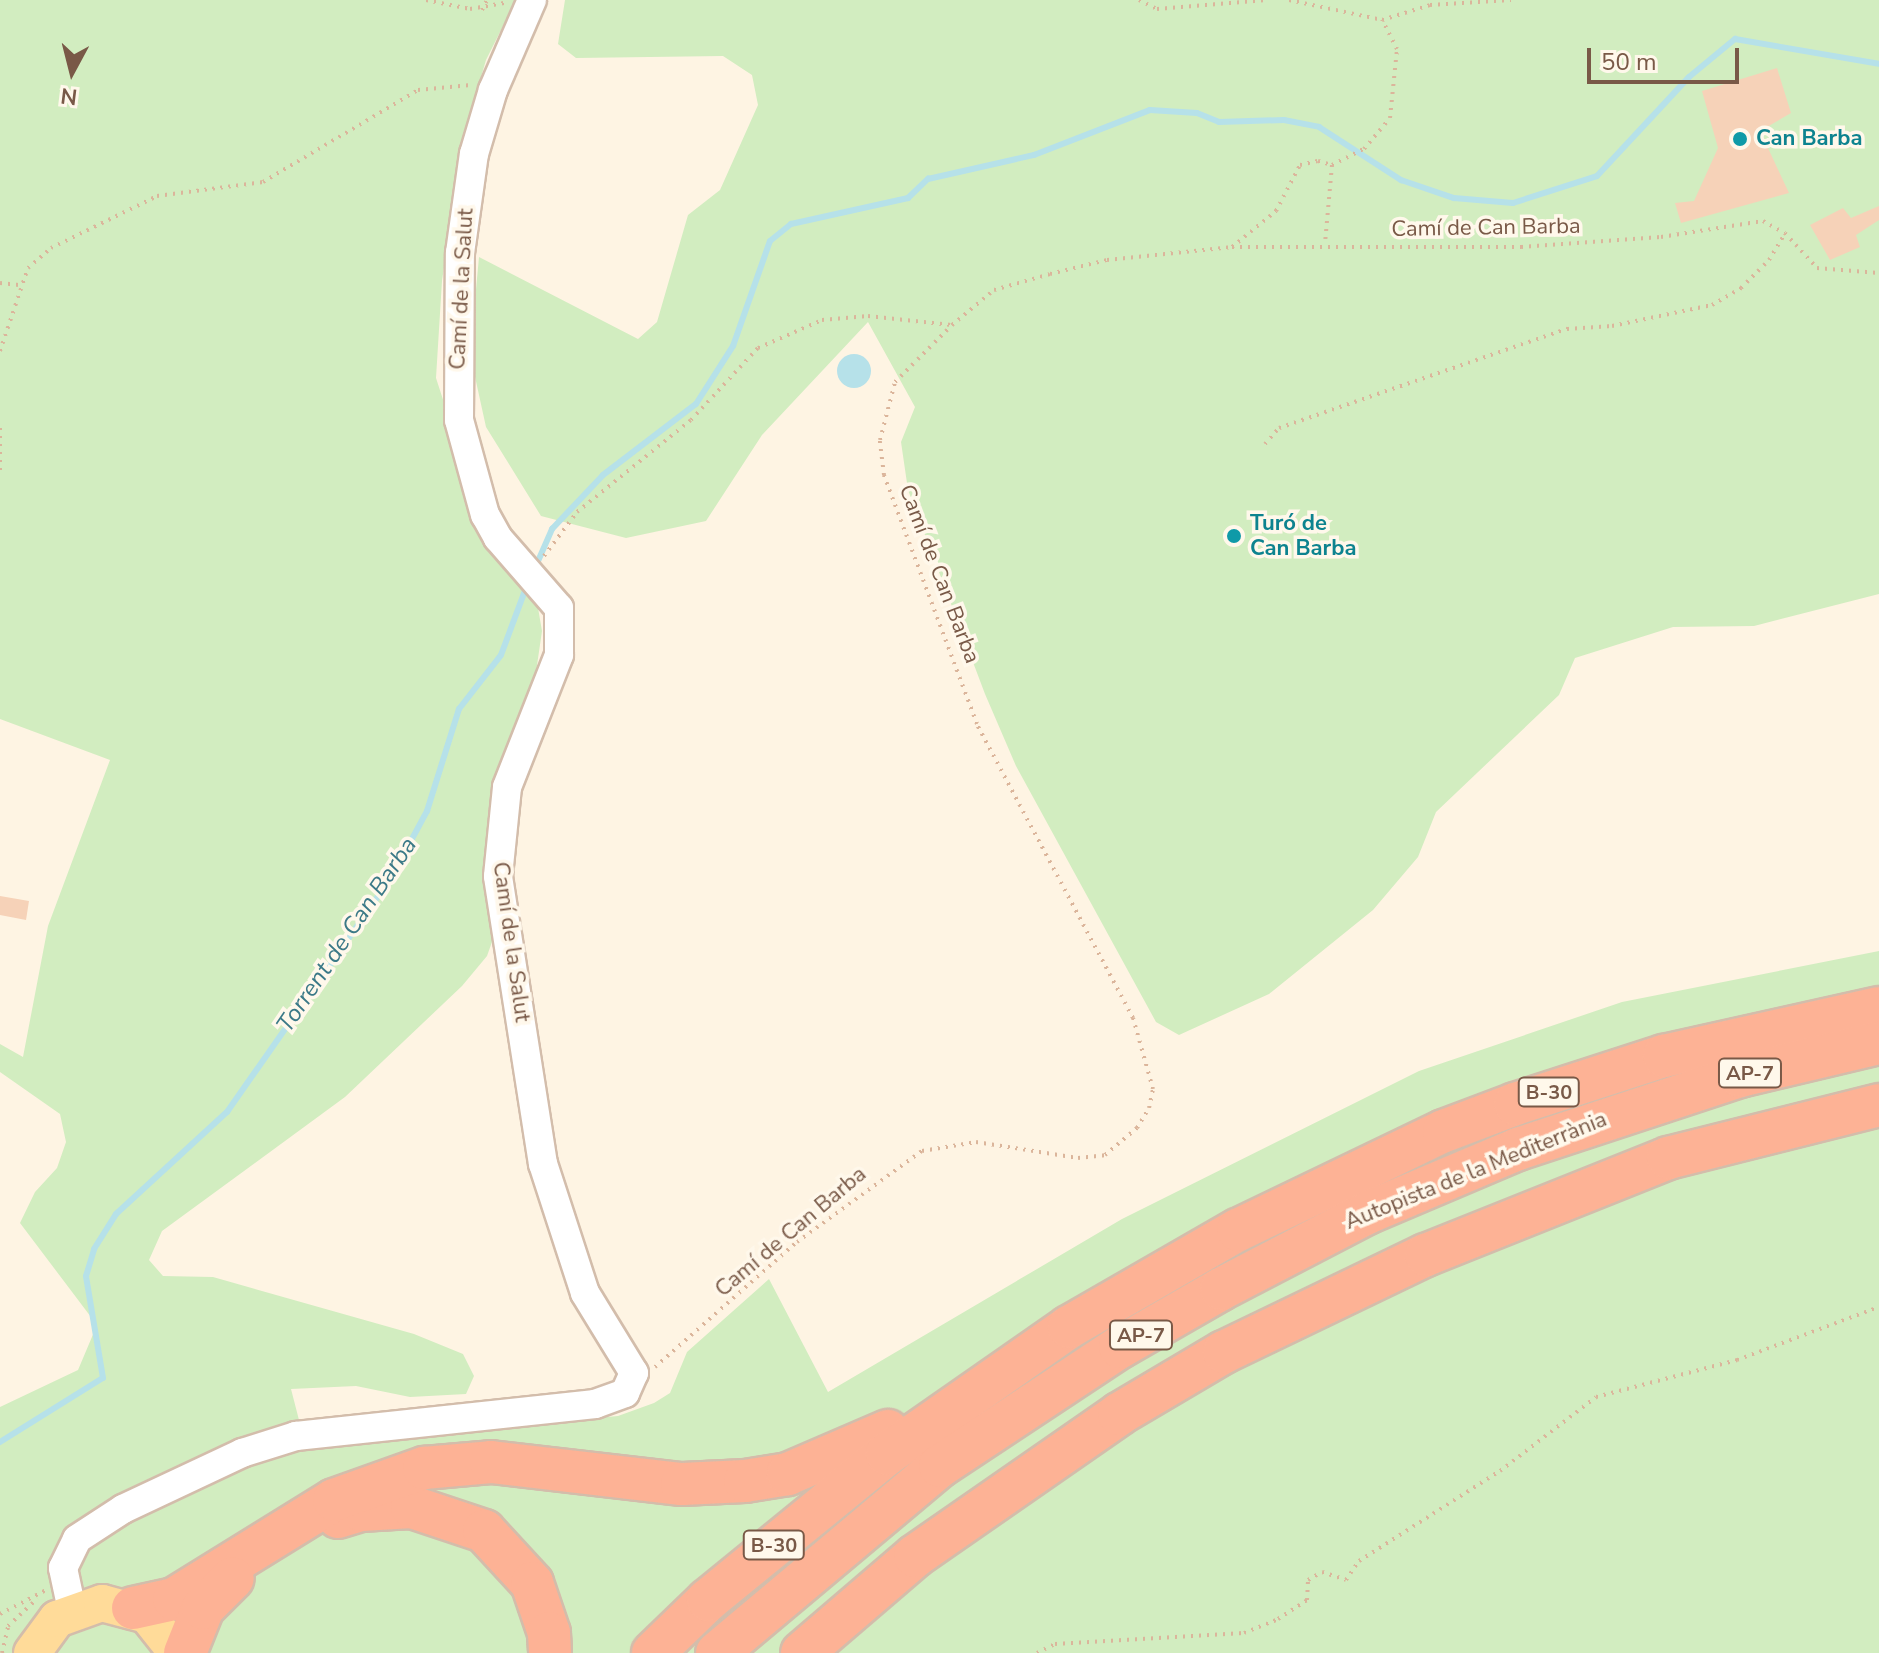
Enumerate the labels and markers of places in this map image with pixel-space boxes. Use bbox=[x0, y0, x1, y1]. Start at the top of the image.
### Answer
place label: Can Barba bbox=[1756, 126, 1862, 152]
marker: Can Barba bbox=[1731, 130, 1749, 148]
place label: Turó de Can Barba bbox=[1250, 510, 1356, 562]
marker: Turó de Can Barba bbox=[1225, 527, 1243, 545]

